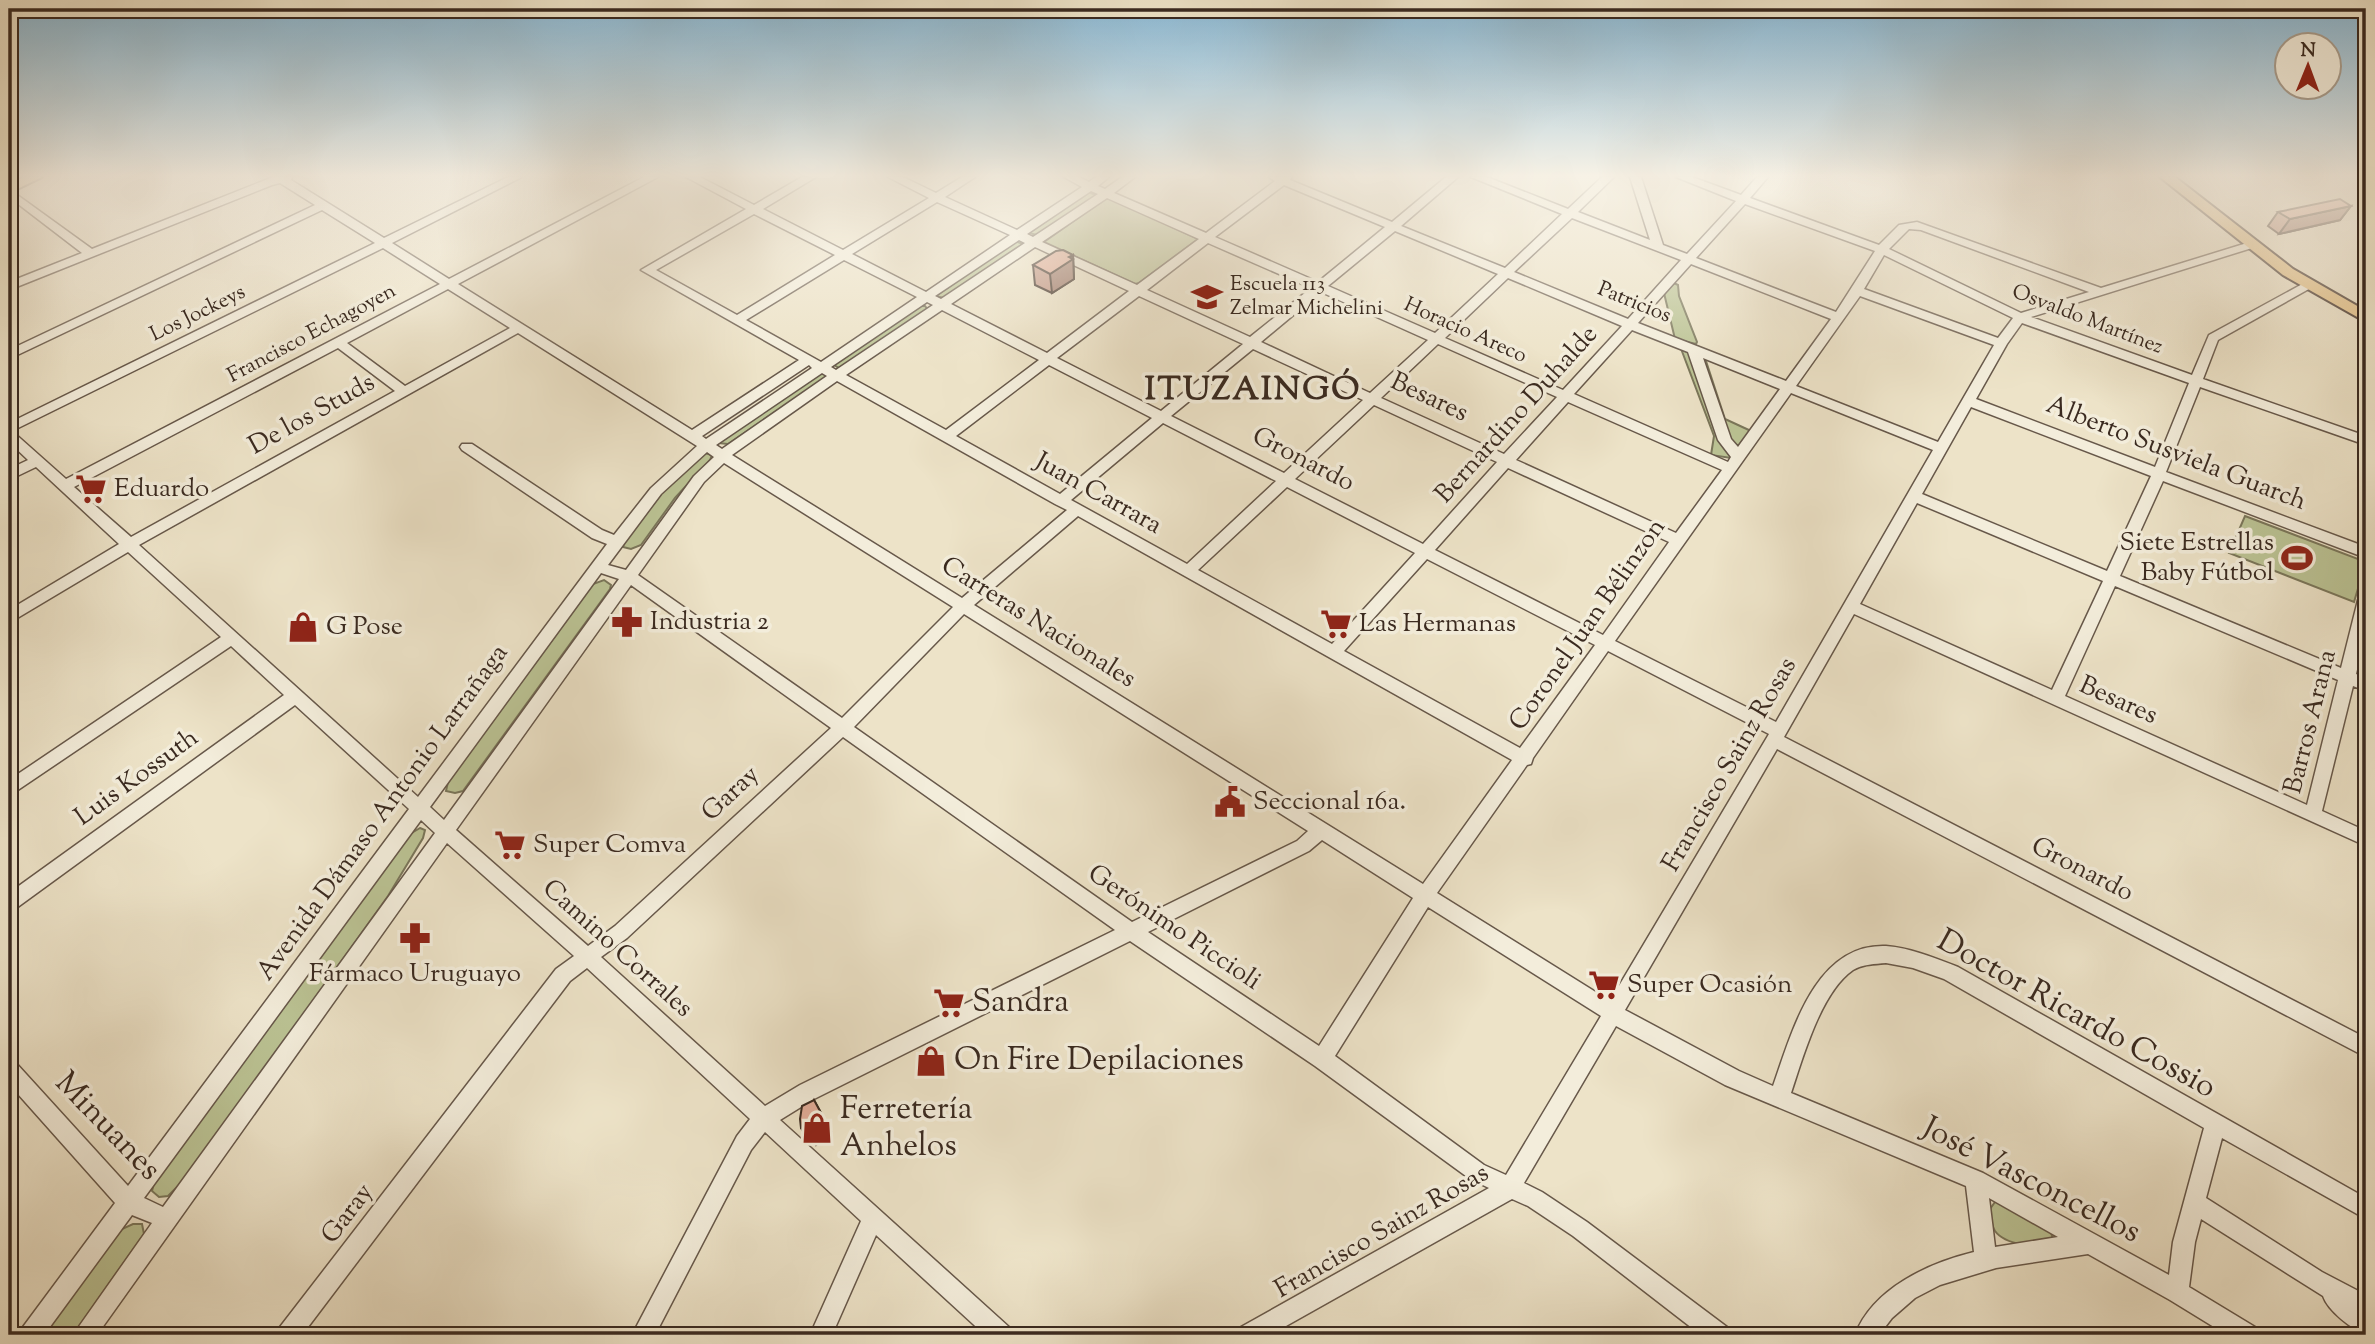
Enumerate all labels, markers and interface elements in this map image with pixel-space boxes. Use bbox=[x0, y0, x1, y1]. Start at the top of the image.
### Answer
north arrow bbox=[2274, 32, 2344, 102]
text: N bbox=[2300, 38, 2316, 65]
place label: Escuela 113 Zelmar Michelini bbox=[1230, 270, 1383, 324]
street label: Patricios bbox=[1593, 275, 1675, 331]
street label: Francisco Echagoyen bbox=[222, 277, 402, 391]
street label: Osvaldo Martínez bbox=[2007, 277, 2167, 363]
street label: Los Jockeys bbox=[145, 278, 251, 350]
school or university icon: Escuela 113 Zelmar Michelini bbox=[1190, 280, 1224, 314]
street label: Horacio Areco bbox=[1399, 290, 1531, 372]
street label: Bernardino Duhalde bbox=[1427, 318, 1607, 512]
street label: Besares bbox=[1384, 364, 1474, 432]
street label: De los Studs bbox=[242, 365, 382, 465]
district label: ITUZAINGÓ bbox=[1145, 367, 1361, 415]
street label: Alberto Susviela Guarch bbox=[2040, 387, 2312, 521]
street label: Gronardo bbox=[1245, 418, 1361, 502]
street label: Juan Carrara bbox=[1026, 443, 1168, 544]
place label: Eduardo bbox=[114, 471, 209, 508]
supermarket icon: Eduardo bbox=[74, 472, 108, 506]
street label: Coronel Juan Bélinzon bbox=[1501, 511, 1675, 739]
place label: Siete Estrellas Baby Fútbol bbox=[2119, 525, 2274, 592]
sports icon: Siete Estrellas Baby Fútbol bbox=[2280, 541, 2314, 575]
street label: Carreras Nacionales bbox=[933, 548, 1143, 698]
place label: Industria 2 bbox=[650, 604, 769, 641]
pharmacy icon: Industria 2 bbox=[610, 605, 644, 639]
place label: Las Hermanas bbox=[1359, 606, 1516, 643]
supermarket icon: Las Hermanas bbox=[1319, 607, 1353, 641]
place label: G Pose bbox=[326, 609, 403, 646]
shop icon: G Pose bbox=[286, 610, 320, 644]
street label: Avenida Dámaso Antonio Larrañaga bbox=[248, 637, 518, 989]
street label: Barros Arana bbox=[2275, 646, 2347, 798]
street label: Francisco Sainz Rosas bbox=[1654, 651, 1806, 879]
street label: Besares bbox=[2073, 667, 2163, 735]
street label: Luis Kossuth bbox=[67, 720, 207, 836]
street label: Garay bbox=[694, 758, 768, 830]
place label: Seccional 16a. bbox=[1253, 784, 1406, 821]
public building icon: Seccional 16a. bbox=[1213, 785, 1247, 819]
place label: Super Comva bbox=[533, 827, 686, 864]
supermarket icon: Super Comva bbox=[493, 828, 527, 862]
street label: Gronardo bbox=[2024, 828, 2140, 912]
street label: Gerónimo Piccioli bbox=[1080, 856, 1268, 1000]
street label: Camino Corrales bbox=[533, 871, 701, 1027]
street label: Doctor Ricardo Cossio bbox=[1928, 919, 2224, 1111]
pharmacy icon: Fármaco Uruguayo bbox=[398, 921, 432, 955]
place label: Fármaco Uruguayo bbox=[309, 956, 521, 993]
place label: Super Ocasión bbox=[1627, 967, 1792, 1004]
supermarket icon: Super Ocasión bbox=[1587, 968, 1621, 1002]
place label: Sandra bbox=[972, 980, 1069, 1026]
supermarket icon: Sandra bbox=[932, 986, 966, 1020]
place label: On Fire Depilaciones bbox=[954, 1038, 1244, 1084]
shop icon: On Fire Depilaciones bbox=[914, 1044, 948, 1078]
street label: Minuanes bbox=[43, 1062, 171, 1192]
place label: Ferretería Anhelos bbox=[840, 1087, 973, 1170]
street label: José Vasconcellos bbox=[1912, 1105, 2148, 1256]
shop icon: Ferretería Anhelos bbox=[800, 1111, 834, 1145]
street label: Francisco Sainz Rosas bbox=[1268, 1156, 1496, 1308]
street label: Garay bbox=[313, 1176, 383, 1252]

